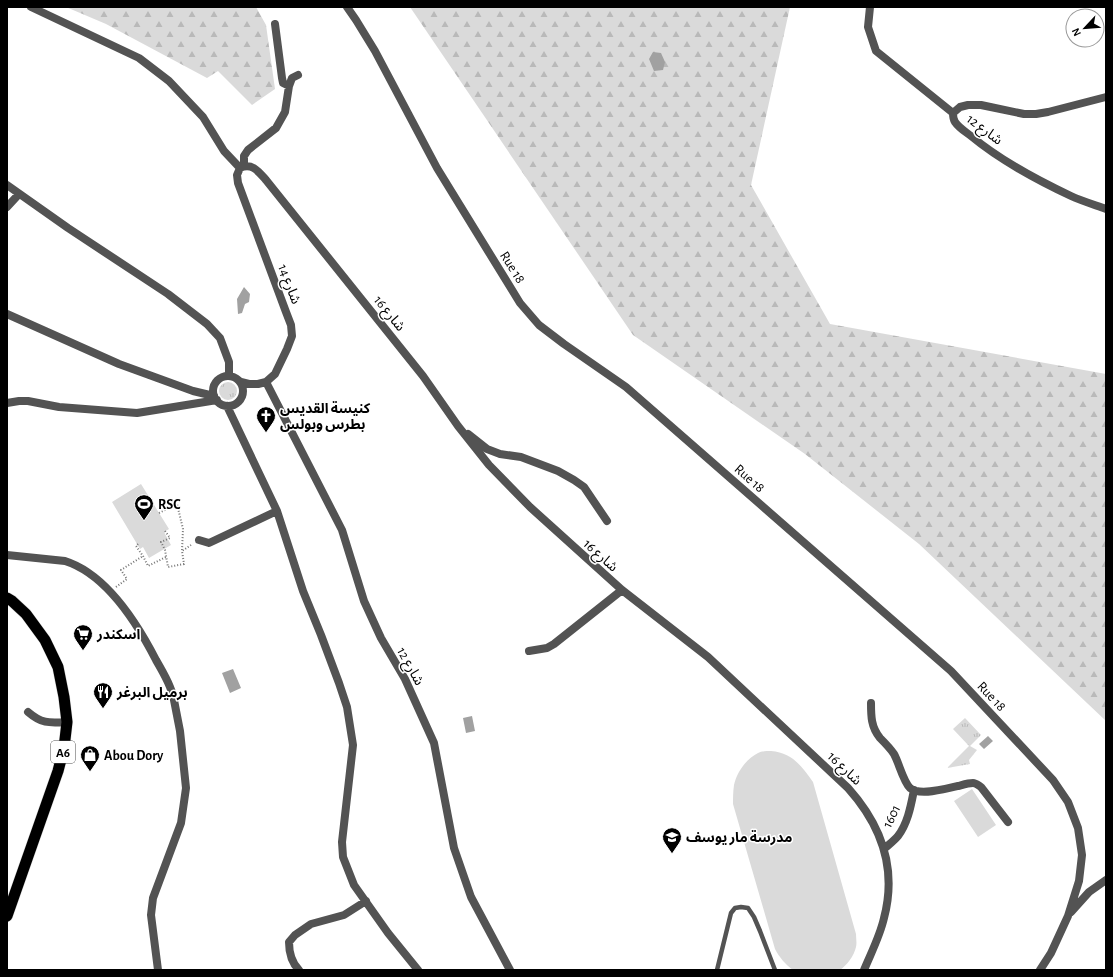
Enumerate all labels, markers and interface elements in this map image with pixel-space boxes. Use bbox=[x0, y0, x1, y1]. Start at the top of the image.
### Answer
north arrow bbox=[1065, 8, 1105, 48]
text: N bbox=[1070, 26, 1083, 38]
street label: شارع 12 bbox=[962, 112, 1005, 150]
street label: Rue 18 bbox=[497, 249, 527, 286]
street label: شارع 14 bbox=[272, 263, 303, 307]
street label: شارع 16 bbox=[369, 293, 408, 336]
place label: كنيسة القديس بطرس وبولس bbox=[280, 401, 371, 433]
church icon: كنيسة القديس بطرس وبولس bbox=[255, 405, 277, 433]
street label: Rue 18 bbox=[732, 462, 767, 495]
sports icon: RSC bbox=[133, 493, 155, 521]
place label: RSC bbox=[158, 498, 181, 512]
street label: شارع 16 bbox=[578, 537, 620, 577]
supermarket icon: اسكندر bbox=[72, 623, 94, 651]
place label: اسكندر bbox=[96, 628, 141, 643]
street label: شارع 12 bbox=[391, 645, 426, 689]
street label: Rue 18 bbox=[974, 679, 1008, 714]
restaurant icon: برميل البرغر bbox=[92, 681, 114, 709]
place label: برميل البرغر bbox=[116, 685, 188, 701]
road number: A6 bbox=[51, 741, 75, 763]
shop icon: Abou Dory bbox=[79, 744, 101, 772]
place label: Abou Dory bbox=[104, 749, 164, 763]
street label: شارع 16 bbox=[823, 749, 864, 790]
street label: 1601 bbox=[880, 803, 903, 830]
school or university icon: مدرسة مار يوسف bbox=[661, 826, 683, 854]
place label: مدرسة مار يوسف bbox=[686, 830, 792, 846]

